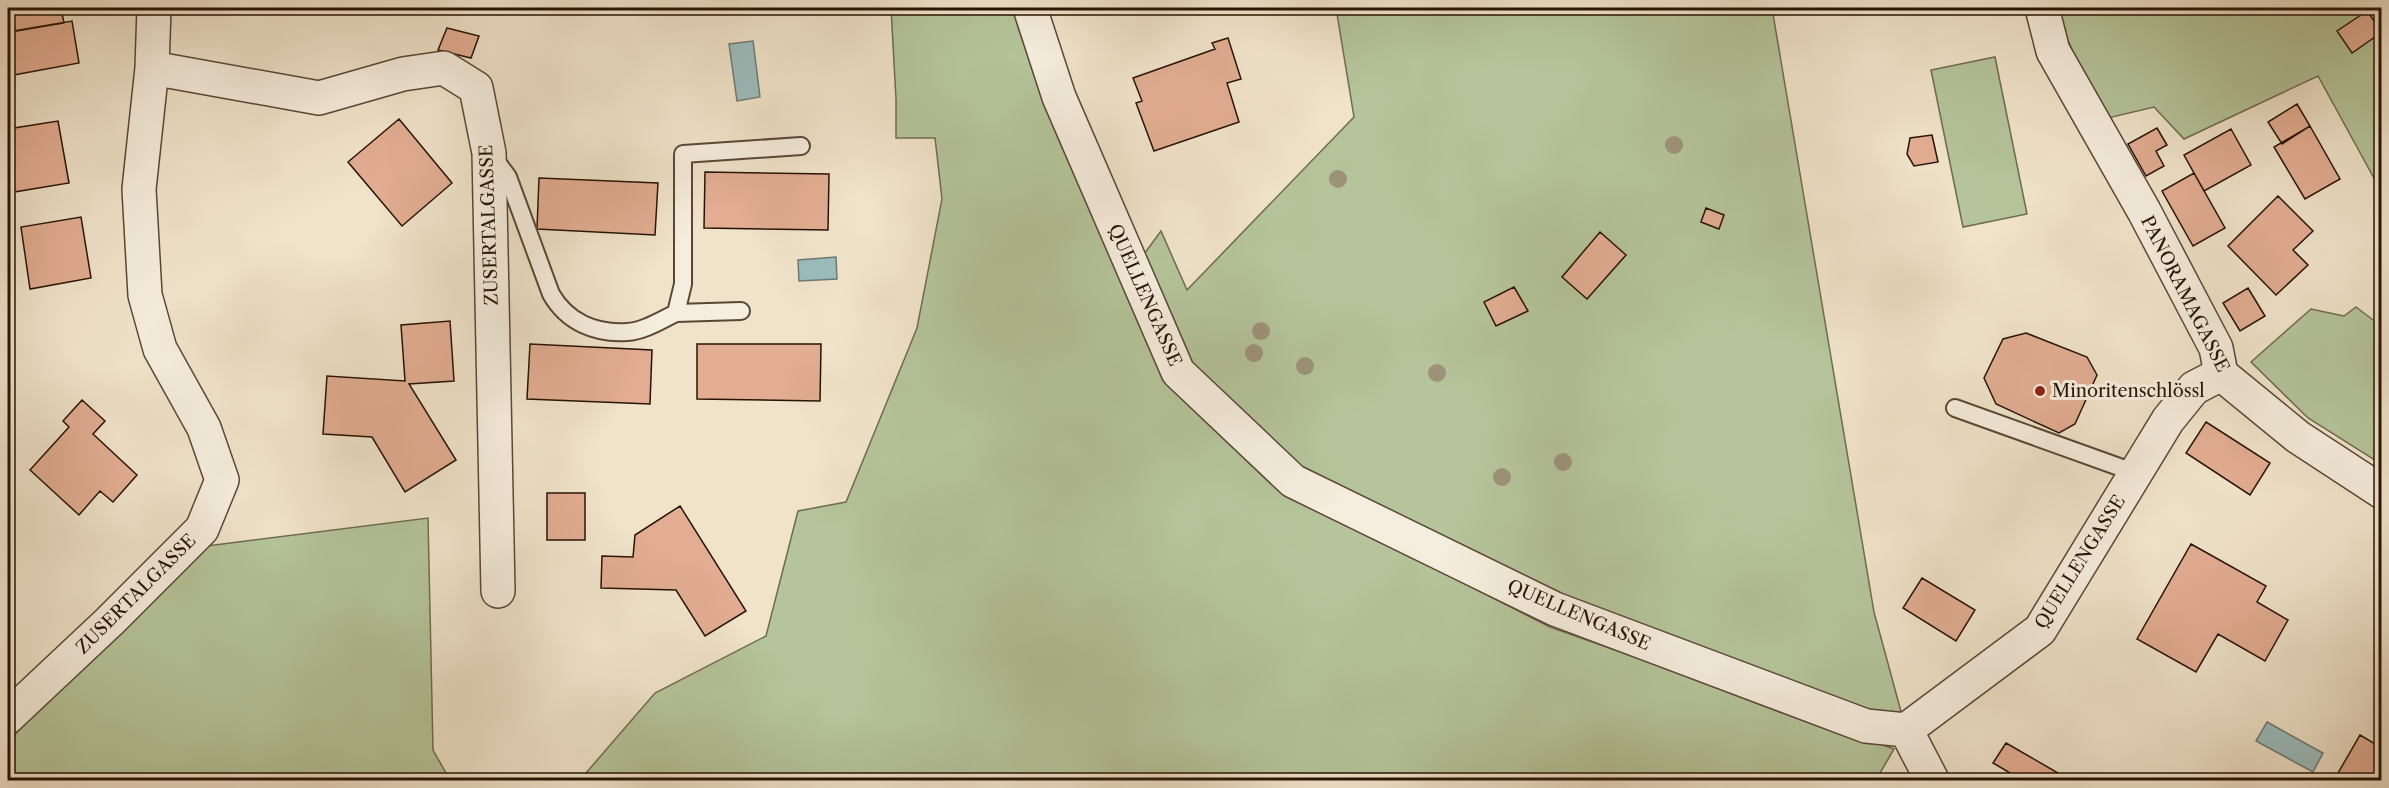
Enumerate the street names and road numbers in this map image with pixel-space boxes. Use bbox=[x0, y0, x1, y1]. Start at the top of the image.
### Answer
street label: ZUSERTALGASSE bbox=[475, 144, 503, 306]
street label: PANORAMAGASSE bbox=[2136, 212, 2234, 376]
street label: QUELLENGASSE bbox=[1104, 220, 1186, 370]
street label: QUELLENGASSE bbox=[2030, 491, 2130, 633]
street label: ZUSERTALGASSE bbox=[71, 529, 201, 659]
street label: QUELLENGASSE bbox=[1504, 575, 1654, 655]

